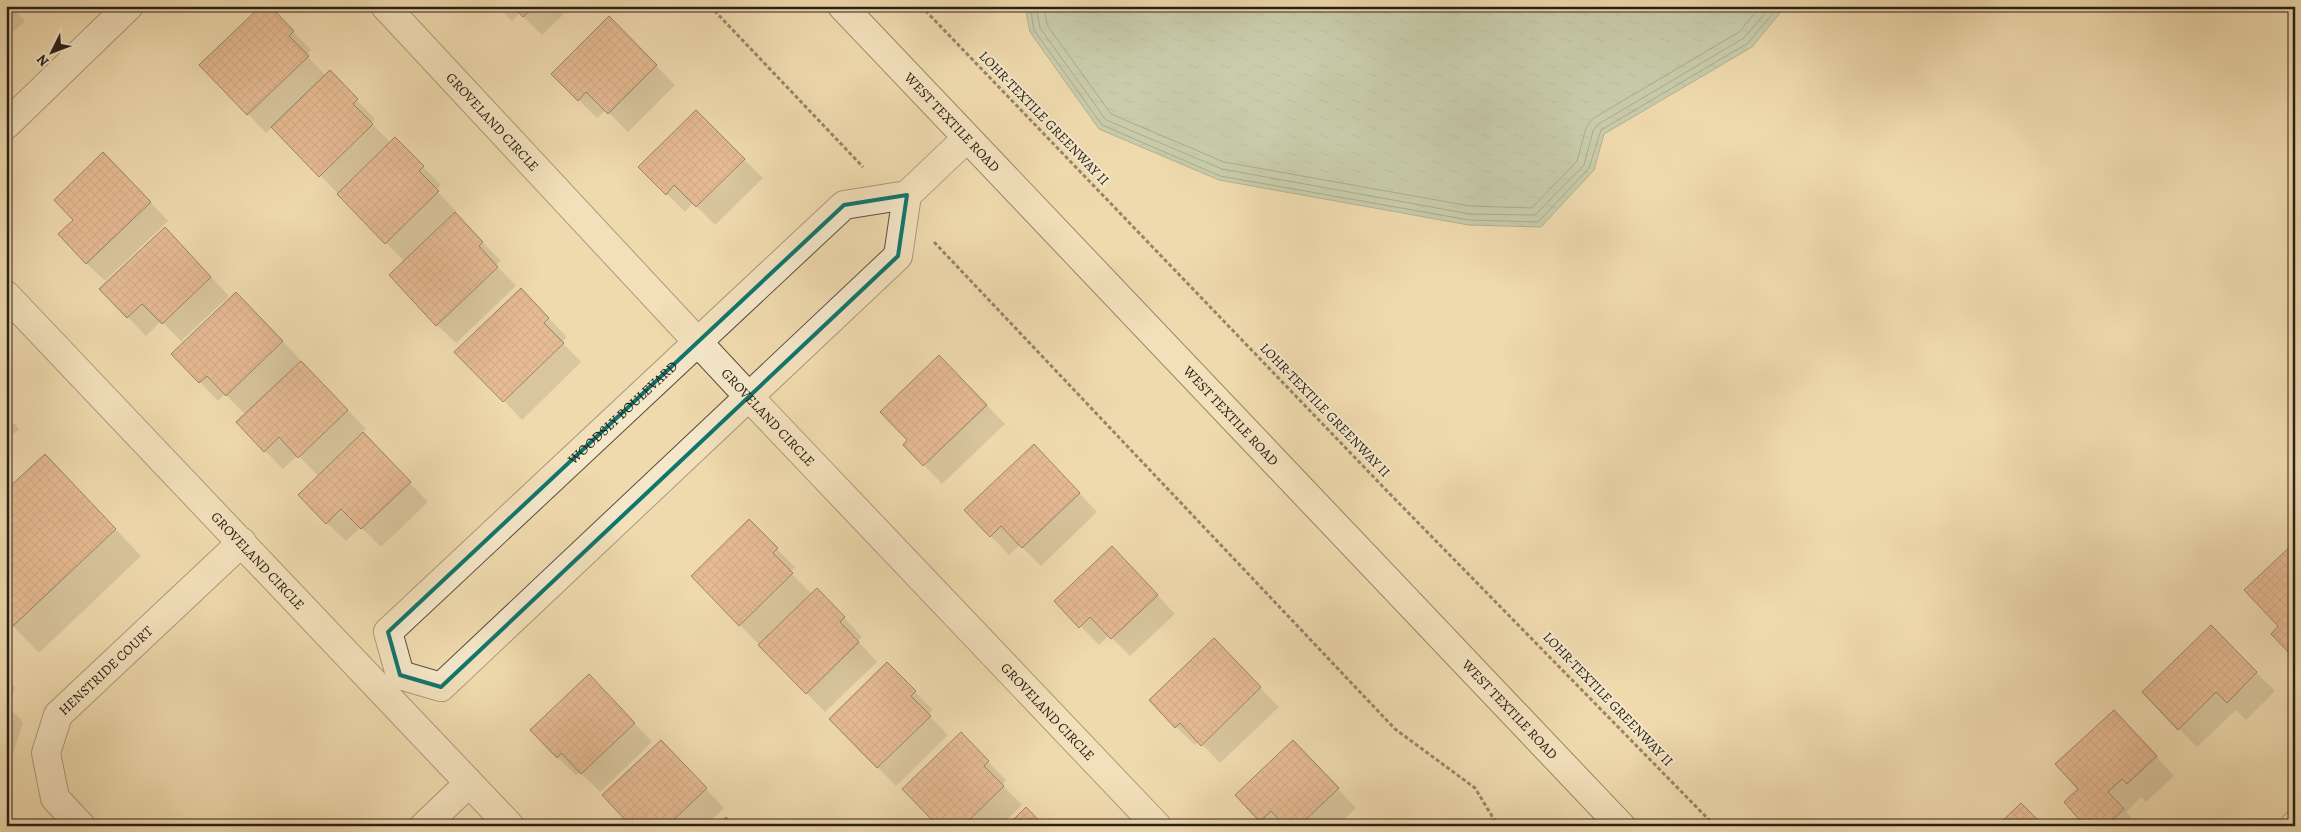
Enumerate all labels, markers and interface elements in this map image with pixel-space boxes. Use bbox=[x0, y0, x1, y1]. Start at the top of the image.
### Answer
north arrow bbox=[28, 28, 78, 78]
street label: LOHR-TEXTILE GREENWAY II bbox=[975, 47, 1113, 189]
text: N bbox=[32, 50, 53, 71]
street label: WEST TEXTILE ROAD bbox=[900, 67, 1004, 176]
street label: GROVELAND CIRCLE bbox=[442, 68, 543, 175]
street label: LOHR-TEXTILE GREENWAY II bbox=[1256, 339, 1394, 481]
street label: WOODSLY BOULEVARD bbox=[563, 356, 682, 469]
street label: WEST TEXTILE ROAD bbox=[1178, 361, 1283, 470]
street label: GROVELAND CIRCLE bbox=[717, 364, 819, 470]
street label: GROVELAND CIRCLE bbox=[207, 507, 309, 614]
street label: HENSTRIDE COURT bbox=[54, 621, 157, 719]
street label: LOHR-TEXTILE GREENWAY II bbox=[1539, 628, 1677, 770]
street label: WEST TEXTILE ROAD bbox=[1457, 655, 1562, 763]
street label: GROVELAND CIRCLE bbox=[997, 658, 1099, 764]

